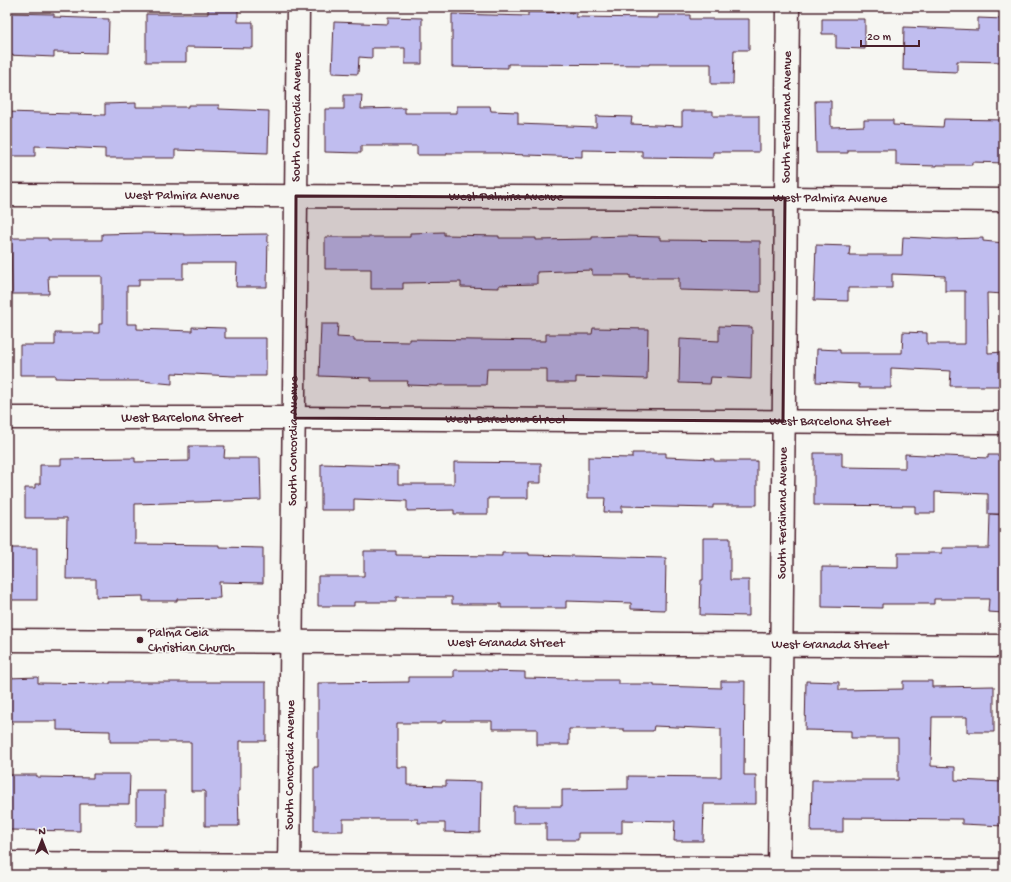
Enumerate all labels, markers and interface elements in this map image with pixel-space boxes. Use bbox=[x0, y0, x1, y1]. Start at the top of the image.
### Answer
scale bar bbox=[861, 22, 919, 48]
text: 20 m bbox=[867, 31, 892, 45]
street label: South Ferdinand Avenue bbox=[779, 51, 795, 183]
street label: South Concordia Avenue bbox=[289, 52, 305, 182]
street label: West Palmira Avenue bbox=[125, 188, 240, 203]
street label: West Palmira Avenue bbox=[449, 189, 564, 205]
street label: West Palmira Avenue bbox=[773, 190, 888, 206]
street label: South Concordia Avenue bbox=[285, 376, 302, 506]
street label: West Barcelona Street bbox=[121, 411, 244, 426]
street label: West Barcelona Street bbox=[445, 412, 568, 427]
street label: West Barcelona Street bbox=[769, 414, 892, 430]
street label: South Ferdinand Avenue bbox=[775, 447, 791, 579]
place label: Palma Ceia Christian Church bbox=[147, 626, 235, 656]
marker: Palma Ceia Christian Church bbox=[135, 635, 145, 645]
street label: West Granada Street bbox=[447, 635, 566, 651]
street label: West Granada Street bbox=[771, 637, 890, 653]
street label: South Concordia Avenue bbox=[282, 700, 298, 830]
north arrow bbox=[22, 820, 62, 860]
text: N bbox=[38, 826, 46, 838]

